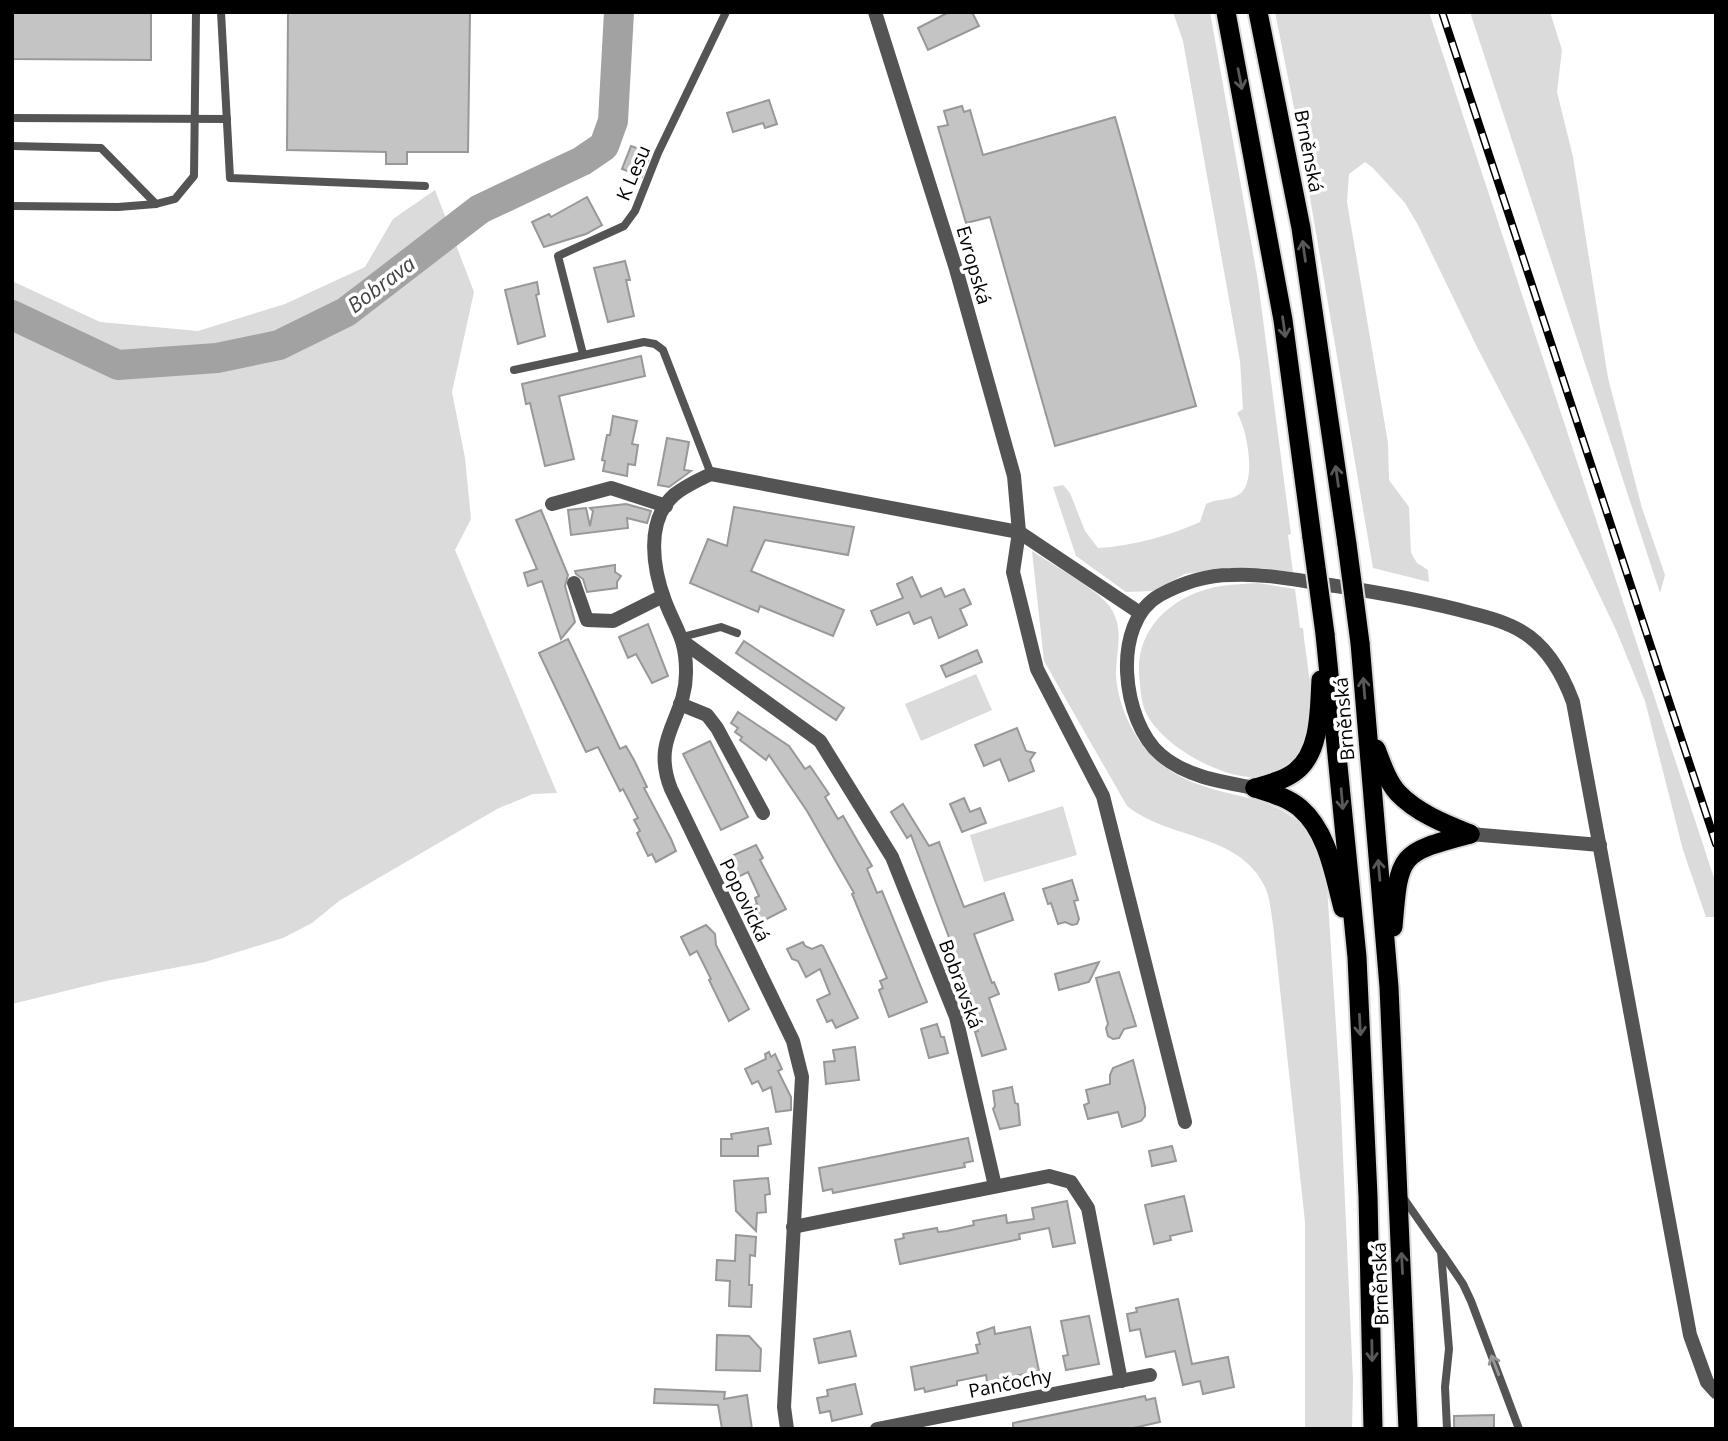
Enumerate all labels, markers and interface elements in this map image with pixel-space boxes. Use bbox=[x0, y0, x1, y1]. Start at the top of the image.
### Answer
one-way arrow bbox=[1233, 67, 1247, 90]
street label: Brněnská bbox=[1288, 107, 1330, 195]
street label: K Lesu bbox=[610, 141, 656, 205]
street label: Evropská bbox=[950, 223, 998, 307]
one-way arrow bbox=[1297, 240, 1310, 263]
water label: Bobrava bbox=[341, 249, 421, 319]
one-way arrow bbox=[1277, 315, 1290, 338]
one-way arrow bbox=[1330, 466, 1343, 488]
street label: Brněnská bbox=[1327, 676, 1361, 762]
one-way arrow bbox=[1357, 677, 1370, 699]
one-way arrow bbox=[1336, 787, 1349, 810]
street label: Popovická bbox=[714, 854, 776, 946]
one-way arrow bbox=[1372, 859, 1385, 882]
street label: Bobravská bbox=[933, 936, 989, 1032]
one-way arrow bbox=[1353, 1014, 1366, 1037]
street label: Brněnská bbox=[1366, 1242, 1394, 1326]
one-way arrow bbox=[1395, 1251, 1408, 1274]
one-way arrow bbox=[1365, 1339, 1379, 1362]
one-way arrow bbox=[1488, 1355, 1501, 1376]
street label: Pančochy bbox=[966, 1362, 1054, 1404]

